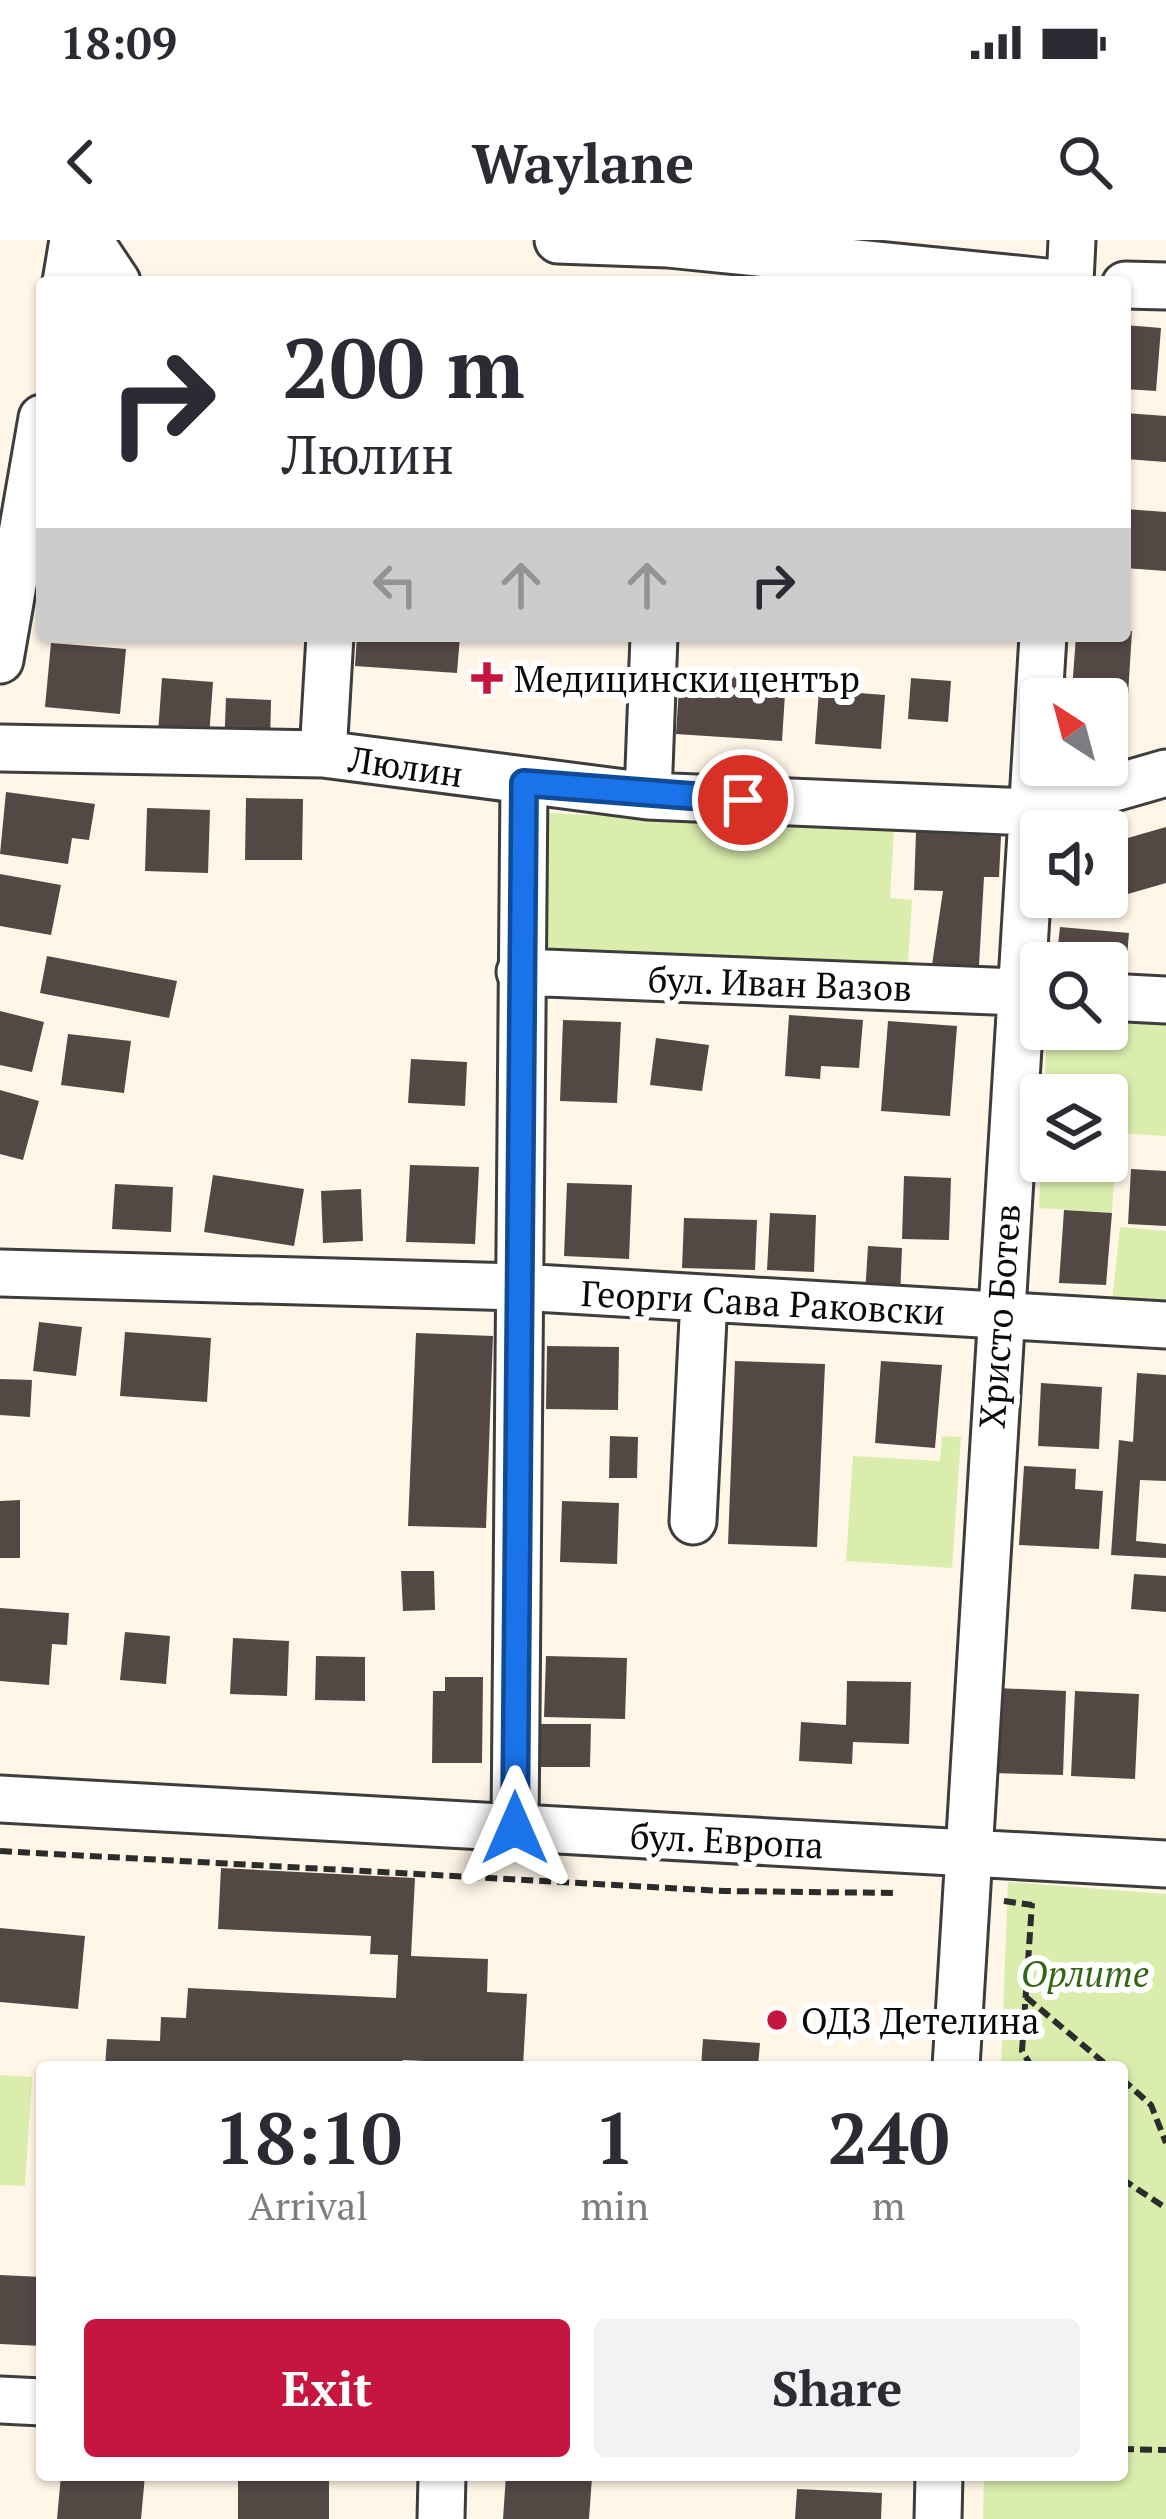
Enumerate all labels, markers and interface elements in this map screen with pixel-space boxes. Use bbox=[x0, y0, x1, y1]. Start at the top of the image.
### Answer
text: 18:09 bbox=[60, 12, 177, 72]
text: Waylane bbox=[472, 127, 694, 198]
icon: back bbox=[48, 129, 114, 195]
icon: search bbox=[1052, 129, 1118, 195]
text: 200 m bbox=[282, 311, 525, 422]
icon: right bbox=[84, 324, 240, 480]
text: Люлин bbox=[282, 418, 454, 489]
icon: left bbox=[362, 552, 428, 618]
icon: ahead bbox=[488, 552, 554, 618]
icon: ahead bbox=[614, 552, 680, 618]
icon: right bbox=[740, 552, 806, 618]
place label: Медицински център bbox=[514, 655, 860, 702]
marker: Медицински център bbox=[471, 662, 503, 694]
north arrow bbox=[1020, 678, 1128, 786]
map controls bbox=[1020, 678, 1128, 1182]
street label: Люлин bbox=[345, 735, 466, 797]
pin bbox=[692, 749, 794, 851]
icon: arrive bbox=[710, 767, 776, 833]
button: sound bbox=[1020, 810, 1128, 918]
button: search bbox=[1020, 942, 1128, 1050]
street label: бул. Иван Вазов bbox=[647, 955, 913, 1011]
button: layers bbox=[1020, 1074, 1128, 1182]
street label: Христо Ботев bbox=[968, 1202, 1030, 1430]
street label: Георги Сава Раковски bbox=[580, 1269, 946, 1335]
position arrow bbox=[452, 1765, 578, 1891]
street label: бул. Европа bbox=[629, 1811, 825, 1869]
park label: Орлите bbox=[1021, 1950, 1149, 1997]
place label: ОДЗ Детелина bbox=[801, 1997, 1039, 2044]
marker: ОДЗ Детелина bbox=[764, 2007, 790, 2033]
text: 18:10 bbox=[214, 2089, 402, 2185]
text: 1 bbox=[594, 2089, 635, 2185]
text: 240 bbox=[827, 2089, 949, 2185]
text: Arrival bbox=[248, 2179, 368, 2231]
text: min bbox=[580, 2179, 649, 2231]
text: m bbox=[872, 2179, 905, 2231]
button: Exit bbox=[84, 2319, 570, 2457]
button: Share bbox=[594, 2319, 1080, 2457]

